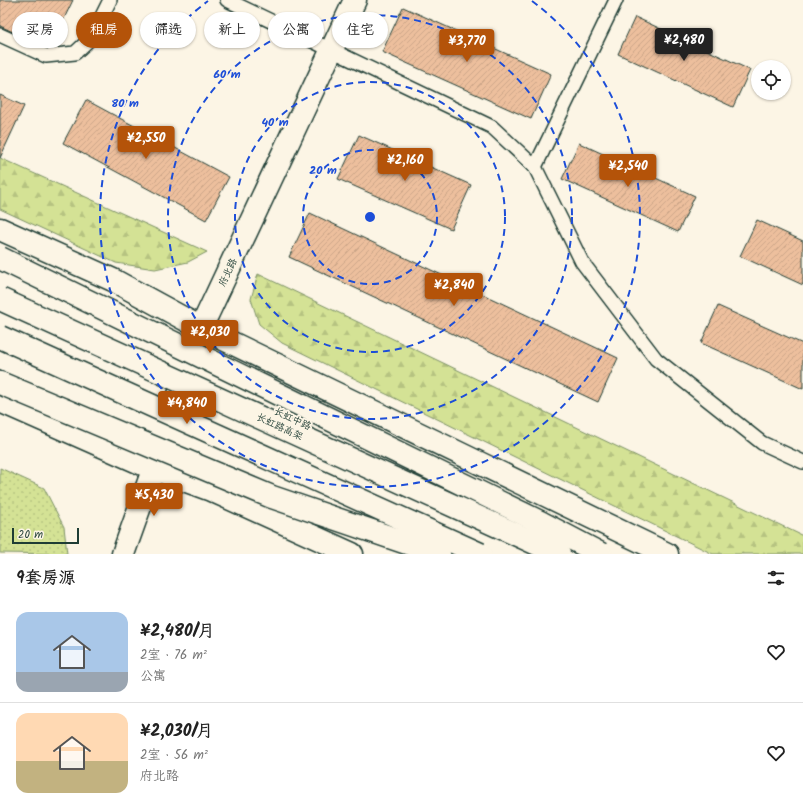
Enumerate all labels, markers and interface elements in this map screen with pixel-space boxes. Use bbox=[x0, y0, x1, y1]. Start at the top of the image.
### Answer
chip: 买房 bbox=[12, 12, 68, 48]
chip: 租房 bbox=[76, 12, 132, 48]
chip: 筛选 bbox=[140, 12, 196, 48]
chip: 新上 bbox=[204, 12, 260, 48]
chip: 公寓 bbox=[268, 12, 324, 48]
chip: 住宅 bbox=[332, 12, 388, 48]
pin: ¥2,480 bbox=[651, 28, 717, 62]
pin: ¥3,770 bbox=[434, 29, 500, 63]
text: ¥2,480 bbox=[664, 30, 704, 51]
text: ¥3,770 bbox=[448, 31, 486, 52]
map controls bbox=[751, 60, 791, 100]
button: locate bbox=[751, 60, 791, 100]
text: 60 m bbox=[213, 65, 241, 84]
text: 80 m bbox=[111, 94, 139, 113]
text: 40 m bbox=[261, 113, 289, 132]
pin: ¥2,550 bbox=[113, 126, 179, 160]
text: ¥2,550 bbox=[127, 128, 165, 149]
pin: ¥2,160 bbox=[372, 148, 438, 182]
text: ¥2,160 bbox=[387, 150, 423, 171]
pin: ¥2,540 bbox=[595, 154, 661, 188]
text: ¥2,540 bbox=[608, 156, 648, 177]
text: 20 m bbox=[309, 161, 337, 180]
centre of rings bbox=[363, 210, 377, 224]
street label: 府北路 bbox=[214, 255, 241, 289]
pin: ¥2,840 bbox=[421, 273, 487, 307]
text: ¥2,840 bbox=[434, 275, 474, 296]
pin: ¥2,030 bbox=[177, 320, 243, 354]
text: ¥2,030 bbox=[190, 322, 230, 343]
pin: ¥4,840 bbox=[154, 391, 220, 425]
text: ¥4,840 bbox=[167, 393, 207, 414]
street label: 长虹中路 bbox=[271, 403, 314, 435]
street label: 长虹路高架 bbox=[254, 409, 306, 445]
pin: ¥5,430 bbox=[121, 483, 187, 517]
text: ¥5,430 bbox=[135, 485, 173, 506]
scale bar bbox=[12, 526, 79, 545]
text: 20 m bbox=[18, 526, 43, 544]
text: 9套房源 bbox=[16, 565, 76, 592]
icon: filters bbox=[765, 567, 787, 589]
text: ¥2,480/月 bbox=[140, 618, 215, 645]
icon: home bbox=[48, 628, 96, 676]
icon: heart bbox=[765, 641, 787, 663]
text: 2室 · 76 m² bbox=[140, 645, 207, 666]
text: 公寓 bbox=[140, 666, 166, 687]
text: ¥2,030/月 bbox=[140, 718, 213, 745]
icon: home bbox=[48, 729, 96, 777]
icon: heart bbox=[765, 742, 787, 764]
text: 2室 · 56 m² bbox=[140, 745, 208, 766]
text: 府北路 bbox=[140, 766, 179, 787]

